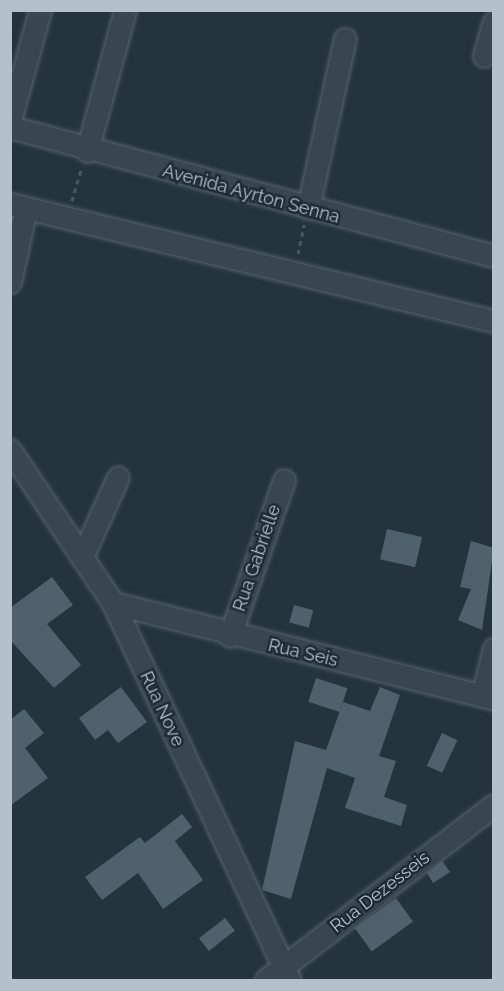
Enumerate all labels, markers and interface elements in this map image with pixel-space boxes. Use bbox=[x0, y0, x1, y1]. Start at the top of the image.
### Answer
street label: Avenida Ayrton Senna bbox=[160, 160, 342, 228]
street label: Rua Gabrielle bbox=[229, 502, 285, 614]
street label: Rua Seis bbox=[266, 635, 340, 671]
street label: Rua Nove bbox=[135, 668, 189, 750]
street label: Rua Dezesseis bbox=[326, 847, 434, 937]

